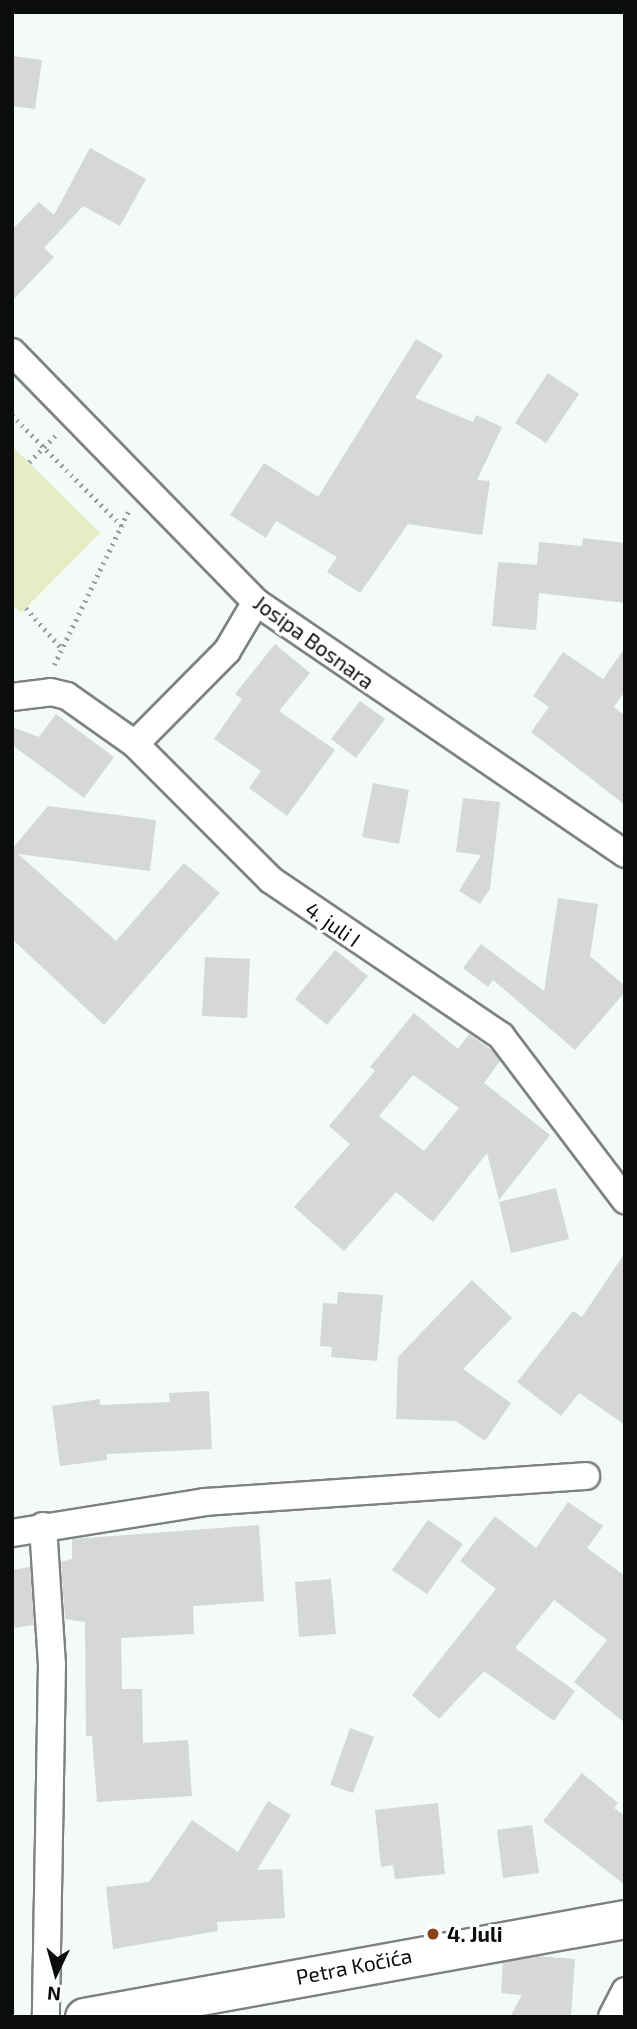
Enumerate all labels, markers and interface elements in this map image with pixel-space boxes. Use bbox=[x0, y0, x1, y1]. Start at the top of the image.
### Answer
street label: Josipa Bosnara bbox=[249, 590, 379, 694]
street label: 4. juli I bbox=[301, 896, 365, 952]
place label: 4. Juli bbox=[447, 1921, 503, 1947]
marker: 4. Juli bbox=[425, 1926, 441, 1942]
north arrow bbox=[21, 1938, 91, 2008]
street label: Petra Kočića bbox=[294, 1942, 414, 1990]
text: N bbox=[46, 1982, 62, 2006]

